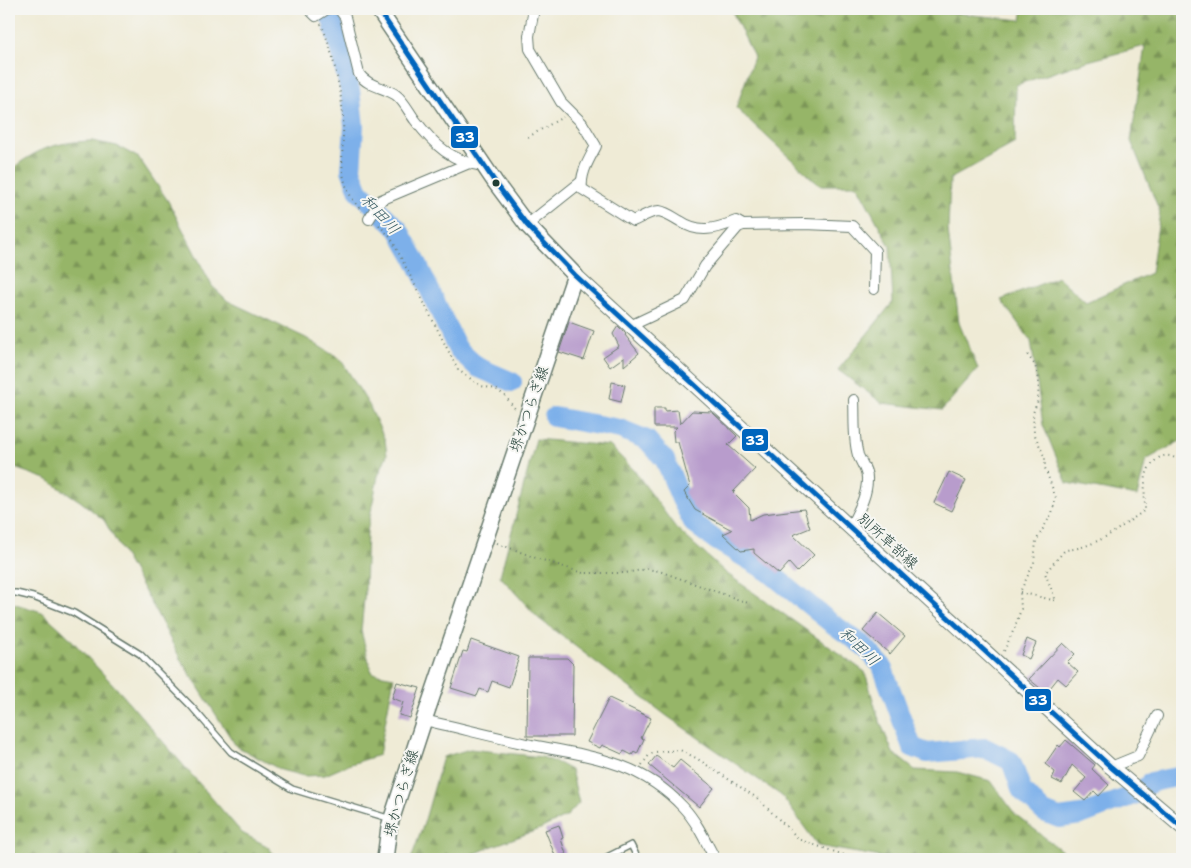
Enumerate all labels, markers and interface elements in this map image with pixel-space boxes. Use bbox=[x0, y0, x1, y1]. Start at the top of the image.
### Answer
line badge: 33 bbox=[450, 125, 479, 149]
text: 33 bbox=[455, 128, 475, 146]
unlabelled marker bbox=[491, 178, 501, 188]
water label: 和田川 bbox=[357, 190, 405, 239]
street label: 堺かつらぎ線 bbox=[505, 363, 553, 455]
line badge: 33 bbox=[741, 428, 769, 452]
text: 33 bbox=[745, 431, 765, 449]
street label: 別所草部線 bbox=[853, 508, 923, 574]
water label: 和田川 bbox=[835, 622, 884, 671]
line badge: 33 bbox=[1024, 688, 1052, 712]
text: 33 bbox=[1028, 691, 1048, 709]
street label: 堺かつらぎ線 bbox=[379, 747, 423, 839]

